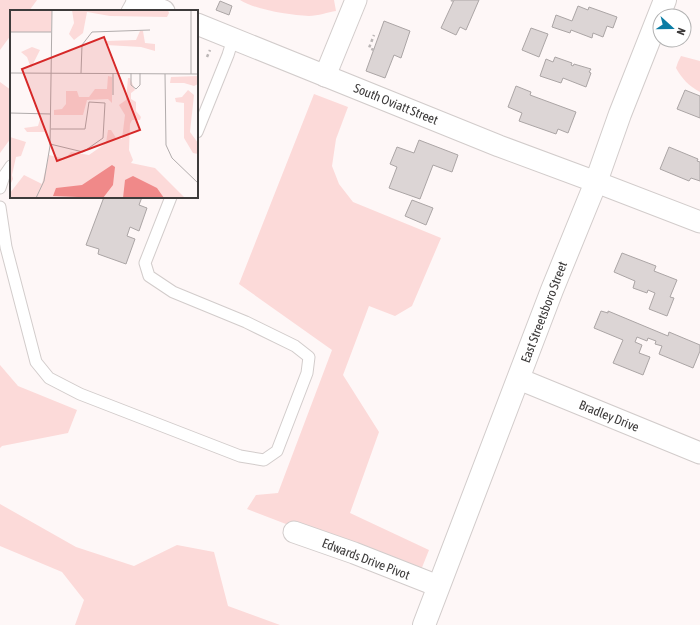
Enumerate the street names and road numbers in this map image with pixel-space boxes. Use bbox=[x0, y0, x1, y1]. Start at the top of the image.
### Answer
street label: South Oviatt Street bbox=[352, 80, 441, 128]
street label: East Streetsboro Street bbox=[518, 259, 570, 365]
street label: Bradley Drive bbox=[577, 397, 641, 435]
street label: Edwards Drive Pivot bbox=[320, 535, 412, 583]

